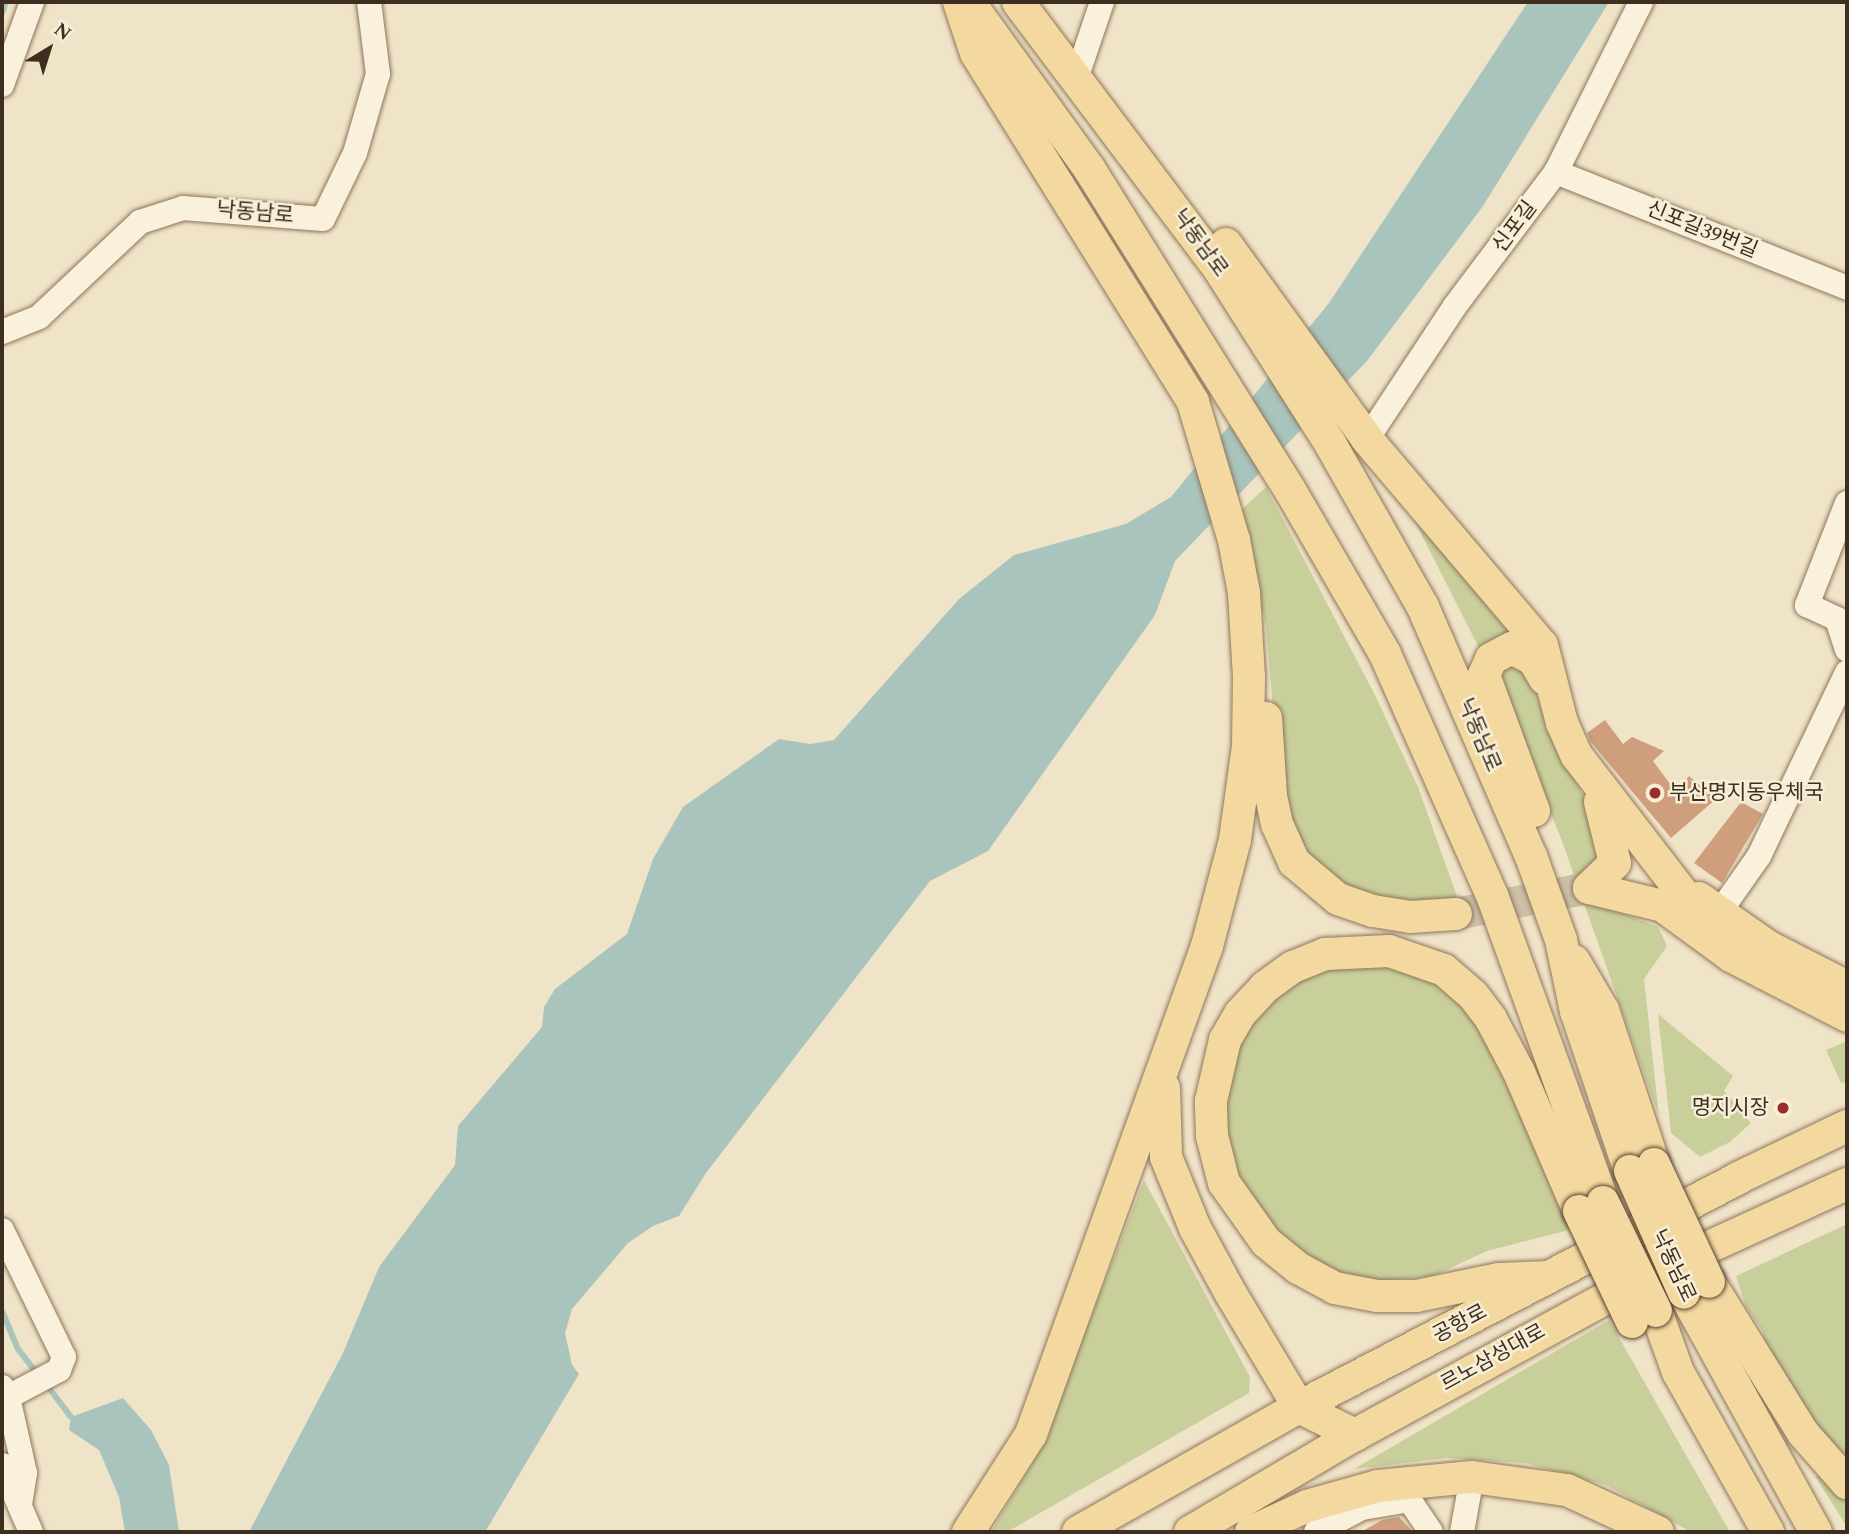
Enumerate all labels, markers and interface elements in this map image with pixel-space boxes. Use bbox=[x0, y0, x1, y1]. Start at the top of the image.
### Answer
north arrow bbox=[14, 14, 84, 84]
text: N bbox=[47, 16, 77, 48]
street label: 신포길 bbox=[1487, 196, 1543, 258]
street label: 신포길39번길 bbox=[1643, 196, 1761, 264]
street label: 낙동남로 bbox=[215, 197, 295, 229]
street label: 낙동남로 bbox=[1167, 204, 1233, 282]
street label: 낙동남로 bbox=[1452, 695, 1506, 775]
place label: 부산명지동우체국 bbox=[1669, 780, 1824, 806]
marker: 부산명지동우체국 bbox=[1647, 785, 1663, 801]
place label: 명지시장 bbox=[1692, 1095, 1769, 1121]
marker: 명지시장 bbox=[1775, 1100, 1791, 1116]
street label: 낙동남로 bbox=[1645, 1226, 1701, 1306]
street label: 공항로 bbox=[1428, 1299, 1492, 1349]
street label: 르노삼성대로 bbox=[1436, 1319, 1550, 1397]

